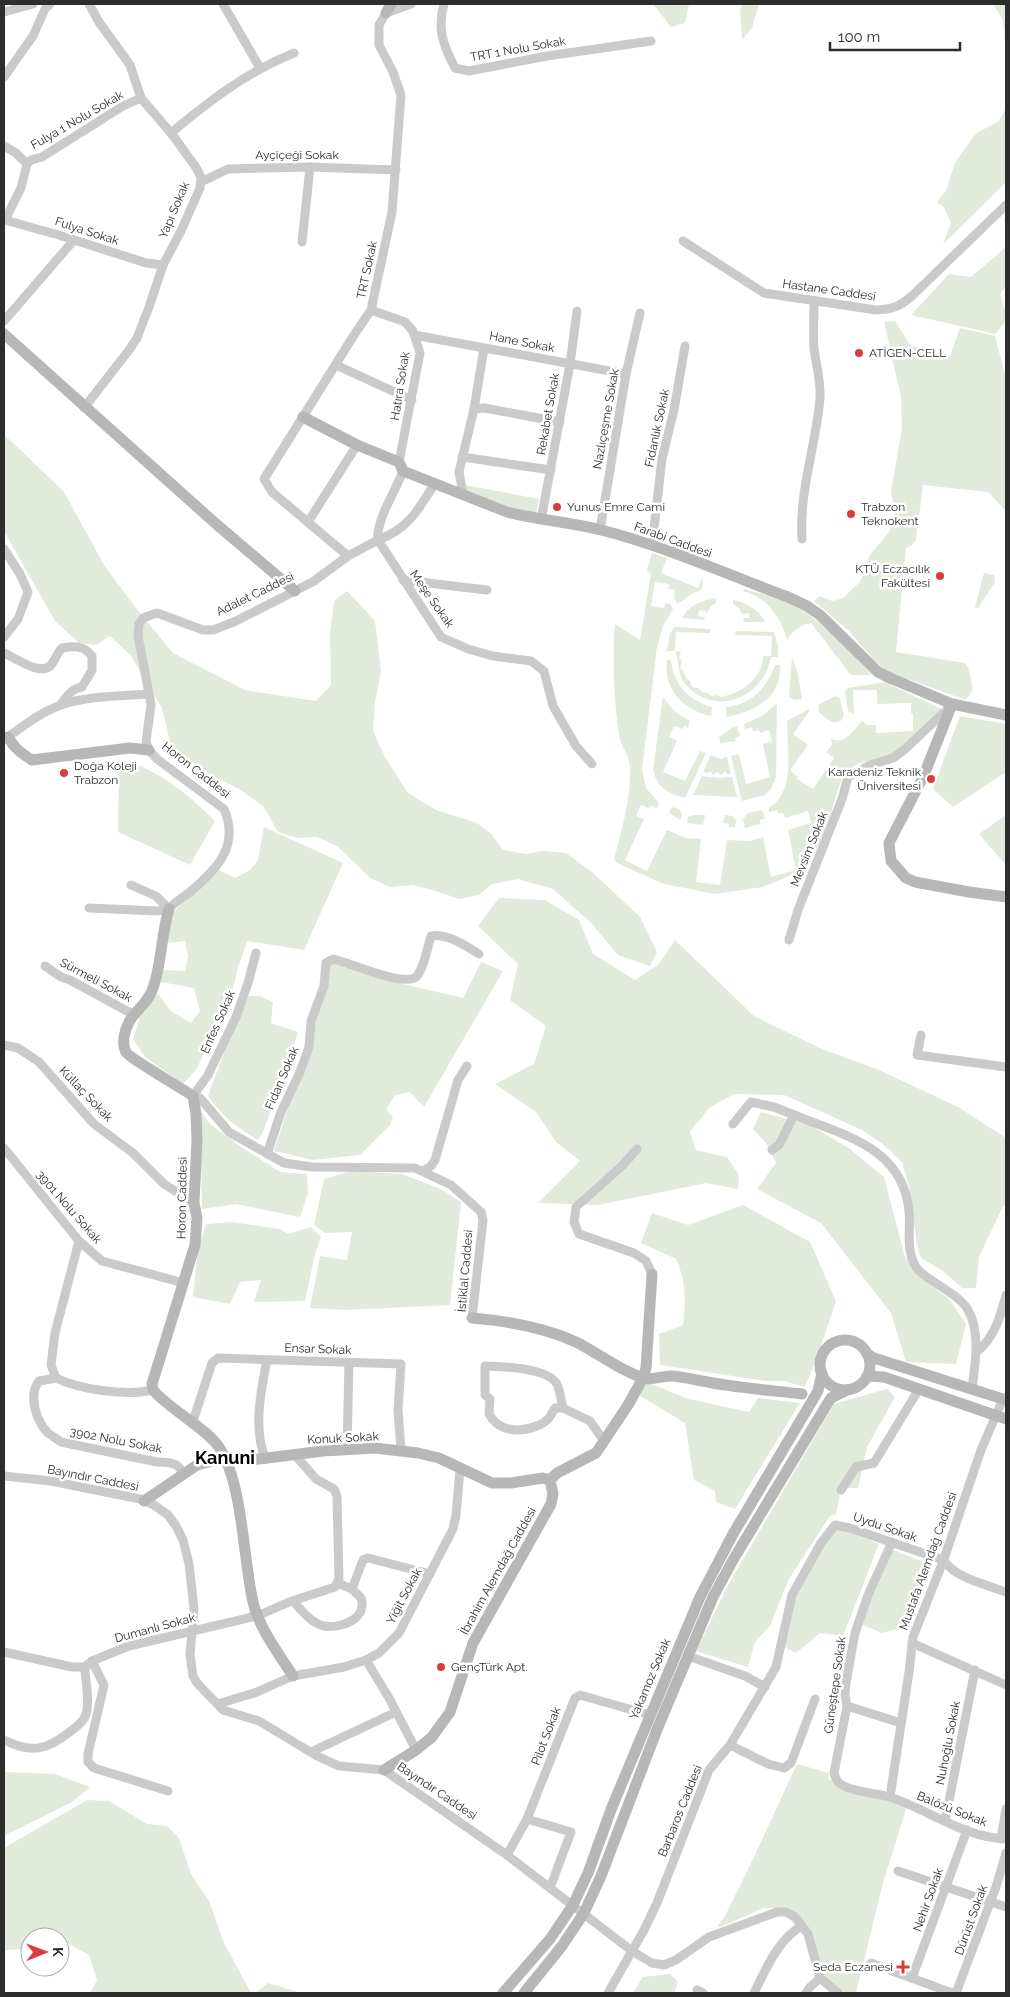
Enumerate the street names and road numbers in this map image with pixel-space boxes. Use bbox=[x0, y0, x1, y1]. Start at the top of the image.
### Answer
street label: TRT 1 Nolu Sokak bbox=[469, 34, 567, 64]
street label: Fulya 1 Nolu Sokak bbox=[28, 88, 126, 152]
street label: Ayçiçeği Sokak bbox=[255, 148, 339, 162]
street label: Yapı Sokak bbox=[156, 179, 192, 240]
street label: Fulya Sokak bbox=[53, 214, 121, 248]
street label: TRT Sokak bbox=[354, 239, 380, 300]
street label: Hastane Caddesi bbox=[782, 277, 876, 303]
street label: Hane Sokak bbox=[488, 329, 556, 355]
street label: Hatıra Sokak bbox=[388, 350, 412, 421]
street label: Nazlıçeşme Sokak bbox=[590, 367, 622, 470]
street label: Rekabet Sokak bbox=[534, 371, 562, 456]
street label: Fidanlık Sokak bbox=[642, 387, 672, 468]
street label: Farabi Caddesi bbox=[632, 519, 714, 561]
street label: Meşe Sokak bbox=[407, 568, 457, 631]
street label: Adalet Caddesi bbox=[214, 569, 296, 619]
street label: Horon Caddesi bbox=[159, 739, 233, 801]
street label: Mevsim Sokak bbox=[788, 809, 831, 889]
street label: Sürmeli Sokak bbox=[58, 955, 135, 1005]
street label: Enfes Sokak bbox=[198, 988, 238, 1056]
street label: Fidan Sokak bbox=[262, 1044, 302, 1112]
street label: Küllaç Sokak bbox=[56, 1064, 116, 1125]
street label: Horon Caddesi bbox=[174, 1157, 190, 1239]
street label: 3901 Nolu Sokak bbox=[33, 1168, 105, 1247]
street label: İstiklal Caddesi bbox=[454, 1229, 476, 1313]
street label: Ensar Sokak bbox=[284, 1341, 352, 1357]
street label: 3902 Nolu Sokak bbox=[69, 1424, 164, 1456]
street label: Konuk Sokak bbox=[307, 1429, 380, 1447]
street label: Bayındır Caddesi bbox=[46, 1462, 140, 1494]
street label: Mustafa Alemdağ Caddesi bbox=[896, 1490, 960, 1632]
street label: İbrahim Alemdağ Caddesi bbox=[457, 1505, 539, 1637]
street label: Uydu Sokak bbox=[851, 1510, 919, 1545]
street label: Yiğit Sokak bbox=[383, 1565, 425, 1626]
street label: Dumanlı Sokak bbox=[113, 1610, 197, 1645]
street label: Güneştepe Sokak bbox=[821, 1635, 849, 1734]
street label: Yakamoz Sokak bbox=[627, 1636, 674, 1722]
street label: Nuhoğlu Sokak bbox=[933, 1699, 963, 1786]
street label: Pilot Sokak bbox=[529, 1704, 564, 1767]
street label: Bayındır Caddesi bbox=[395, 1759, 479, 1823]
street label: Barbaros Caddesi bbox=[655, 1763, 705, 1859]
street label: Balözü Sokak bbox=[915, 1789, 990, 1830]
street label: Nehir Sokak bbox=[910, 1866, 946, 1934]
street label: Dürüst Sokak bbox=[952, 1882, 990, 1957]

